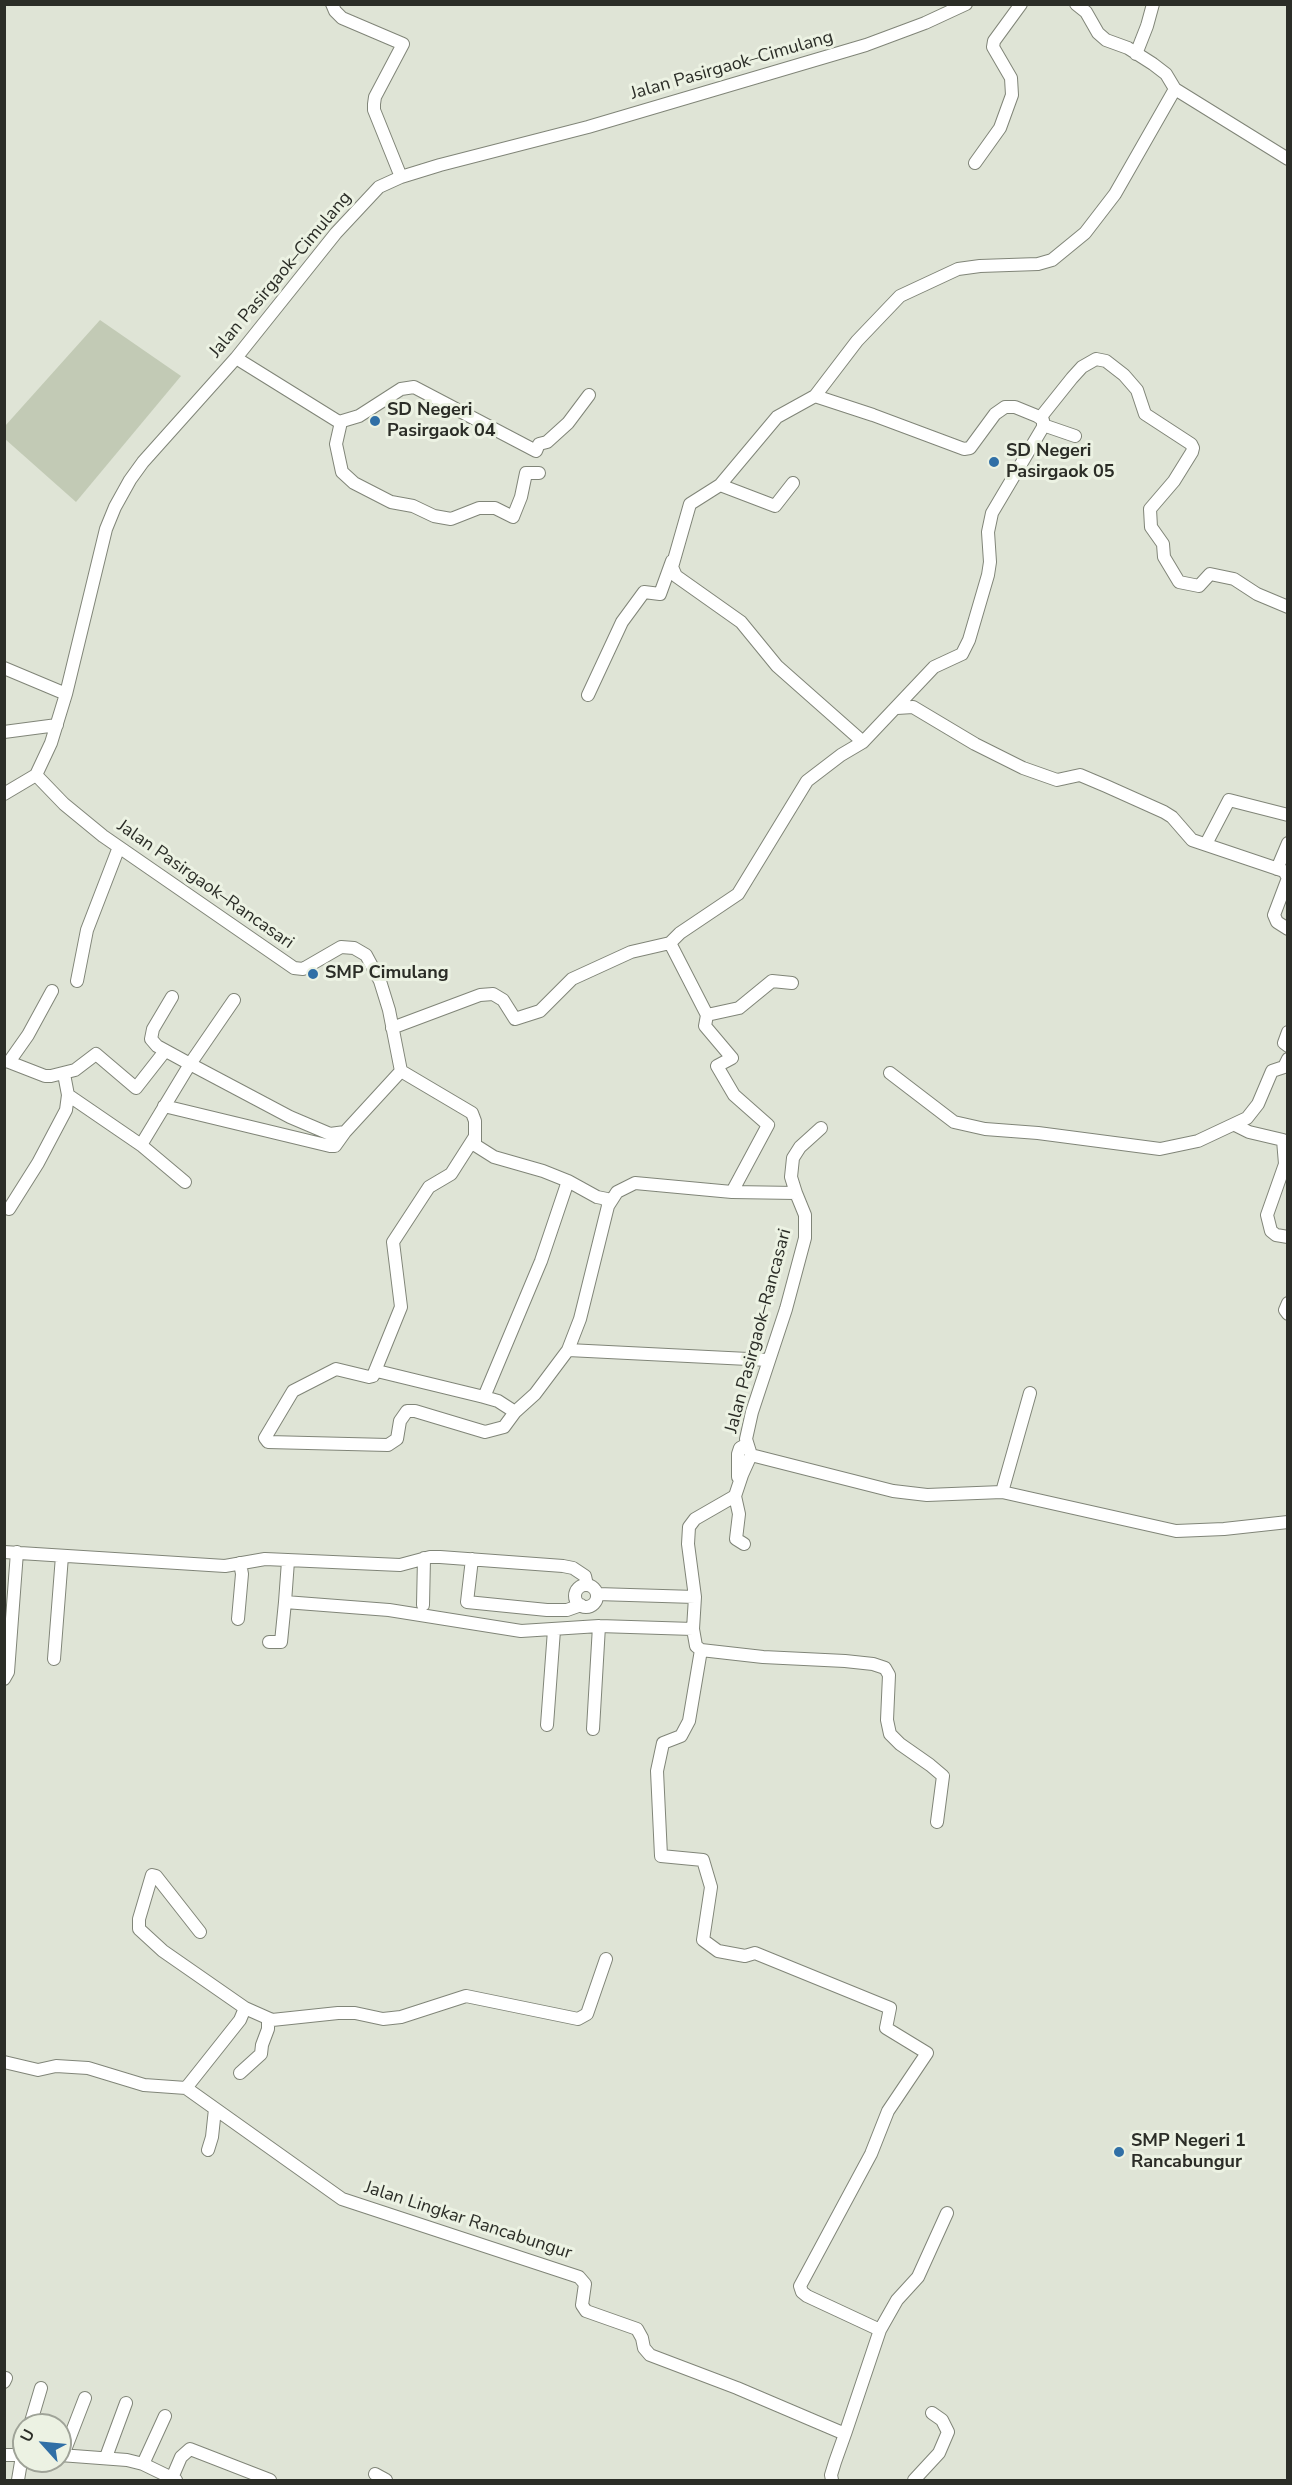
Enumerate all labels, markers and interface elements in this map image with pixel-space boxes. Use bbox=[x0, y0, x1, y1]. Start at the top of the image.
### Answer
street label: Jalan Pasirgaok–Cimulang bbox=[628, 27, 836, 105]
street label: Jalan Pasirgaok–Cimulang bbox=[205, 188, 357, 362]
place label: SD Negeri Pasirgaok 04 bbox=[387, 400, 496, 442]
marker: SD Negeri Pasirgaok 04 bbox=[368, 414, 382, 428]
place label: SD Negeri Pasirgaok 05 bbox=[1006, 441, 1115, 484]
marker: SD Negeri Pasirgaok 05 bbox=[987, 455, 1001, 469]
street label: Jalan Pasirgaok–Rancasari bbox=[113, 816, 297, 954]
place label: SMP Cimulang bbox=[325, 963, 449, 985]
marker: SMP Cimulang bbox=[306, 967, 320, 981]
street label: Jalan Pasirgaok–Rancasari bbox=[721, 1226, 797, 1436]
place label: SMP Negeri 1 Rancabungur bbox=[1131, 2131, 1246, 2174]
marker: SMP Negeri 1 Rancabungur bbox=[1112, 2145, 1126, 2159]
street label: Jalan Lingkar Rancabungur bbox=[362, 2177, 574, 2265]
north arrow bbox=[12, 2413, 72, 2473]
text: U bbox=[15, 2425, 40, 2446]

